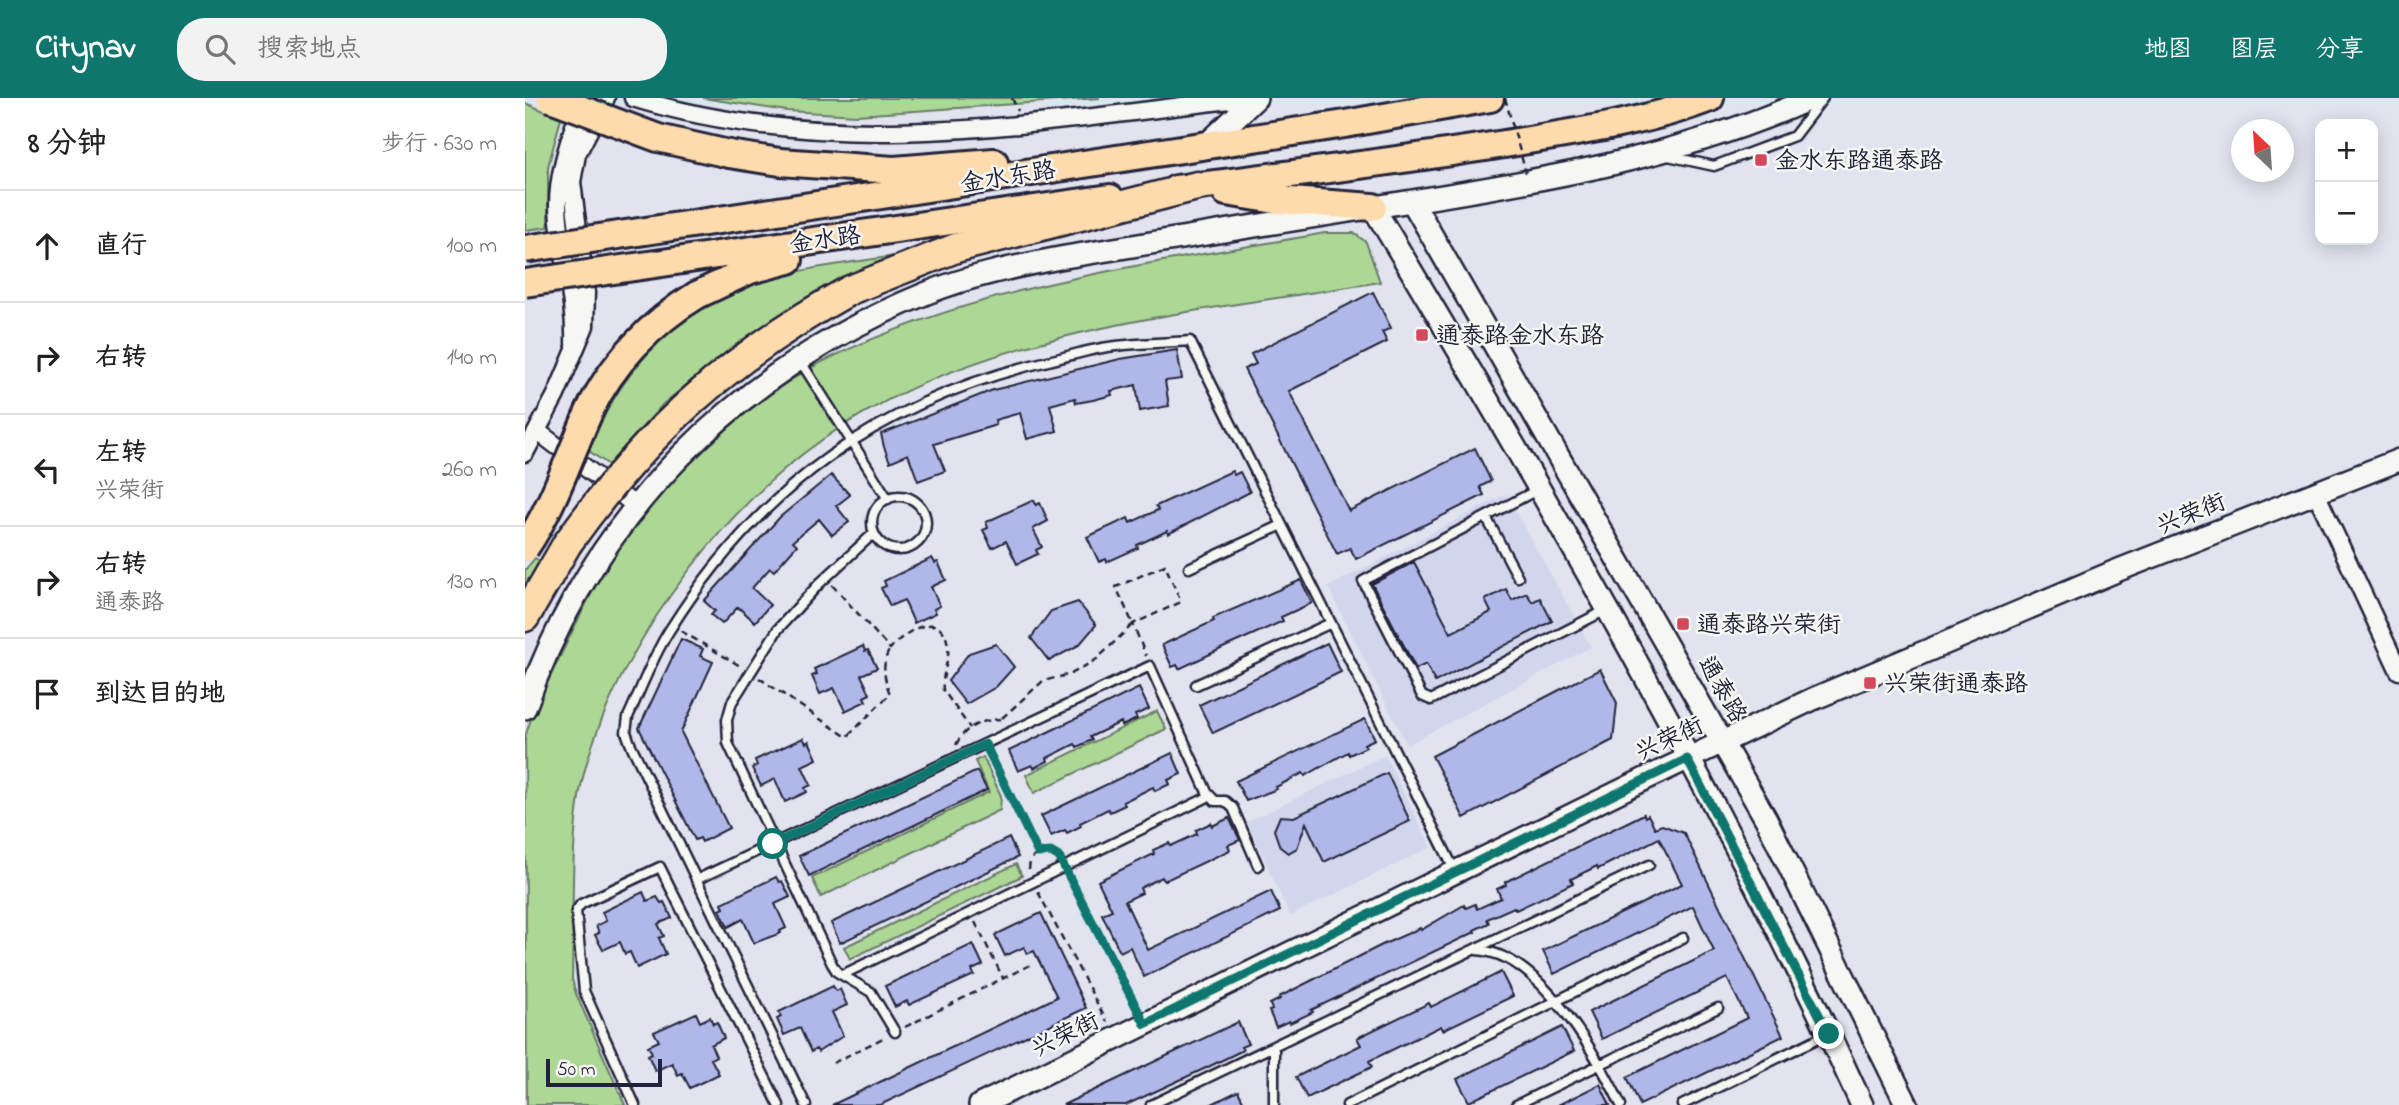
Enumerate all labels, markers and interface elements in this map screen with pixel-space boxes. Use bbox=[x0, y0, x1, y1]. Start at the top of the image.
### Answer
search box bbox=[177, 18, 667, 81]
text: Citynav bbox=[35, 25, 135, 73]
icon: search bbox=[201, 30, 239, 68]
text: 搜索地点 bbox=[257, 31, 361, 69]
text: 地图 bbox=[2144, 33, 2192, 68]
text: 图层 bbox=[2230, 33, 2278, 68]
text: 分享 bbox=[2316, 33, 2364, 68]
north arrow bbox=[2231, 119, 2294, 182]
map controls bbox=[2315, 119, 2378, 245]
button: + bbox=[2315, 119, 2378, 182]
text: 8 分钟 bbox=[28, 123, 107, 167]
text: 步行 · 630 m bbox=[381, 128, 497, 161]
place label: 金水东路通泰路 bbox=[1775, 145, 1943, 180]
marker: 金水东路通泰路 bbox=[1753, 152, 1769, 168]
street label: 金水东路 bbox=[958, 154, 1059, 203]
button: − bbox=[2315, 182, 2378, 245]
street label: 金水路 bbox=[787, 219, 863, 264]
icon: ahead bbox=[28, 227, 66, 265]
text: 直行 bbox=[95, 228, 147, 266]
text: 100 m bbox=[446, 230, 497, 263]
place label: 通泰路金水东路 bbox=[1436, 320, 1604, 355]
marker: 通泰路金水东路 bbox=[1414, 327, 1430, 343]
icon: right bbox=[28, 339, 66, 377]
text: 右转 bbox=[95, 340, 147, 378]
text: 140 m bbox=[447, 342, 497, 375]
text: 左转 bbox=[95, 435, 147, 473]
icon: left bbox=[28, 451, 66, 489]
text: 260 m bbox=[442, 454, 497, 487]
text: 兴荣街 bbox=[95, 475, 164, 508]
street label: 兴荣街 bbox=[2152, 486, 2232, 545]
text: 右转 bbox=[95, 547, 147, 585]
icon: right bbox=[28, 563, 66, 601]
text: 130 m bbox=[447, 566, 497, 599]
text: 通泰路 bbox=[95, 587, 164, 620]
place label: 通泰路兴荣街 bbox=[1697, 609, 1841, 644]
marker: 通泰路兴荣街 bbox=[1675, 616, 1691, 632]
street label: 通泰路 bbox=[1688, 650, 1754, 730]
place label: 兴荣街通泰路 bbox=[1884, 668, 2028, 703]
icon: arrive bbox=[28, 675, 66, 713]
marker: 兴荣街通泰路 bbox=[1862, 675, 1878, 691]
text: 到达目的地 bbox=[95, 676, 225, 714]
street label: 兴荣街 bbox=[1630, 709, 1710, 771]
route start bbox=[757, 828, 788, 859]
street label: 兴荣街 bbox=[1026, 1005, 1106, 1068]
route end bbox=[1813, 1018, 1844, 1049]
scale bar bbox=[546, 1056, 661, 1088]
text: 50 m bbox=[557, 1057, 596, 1084]

